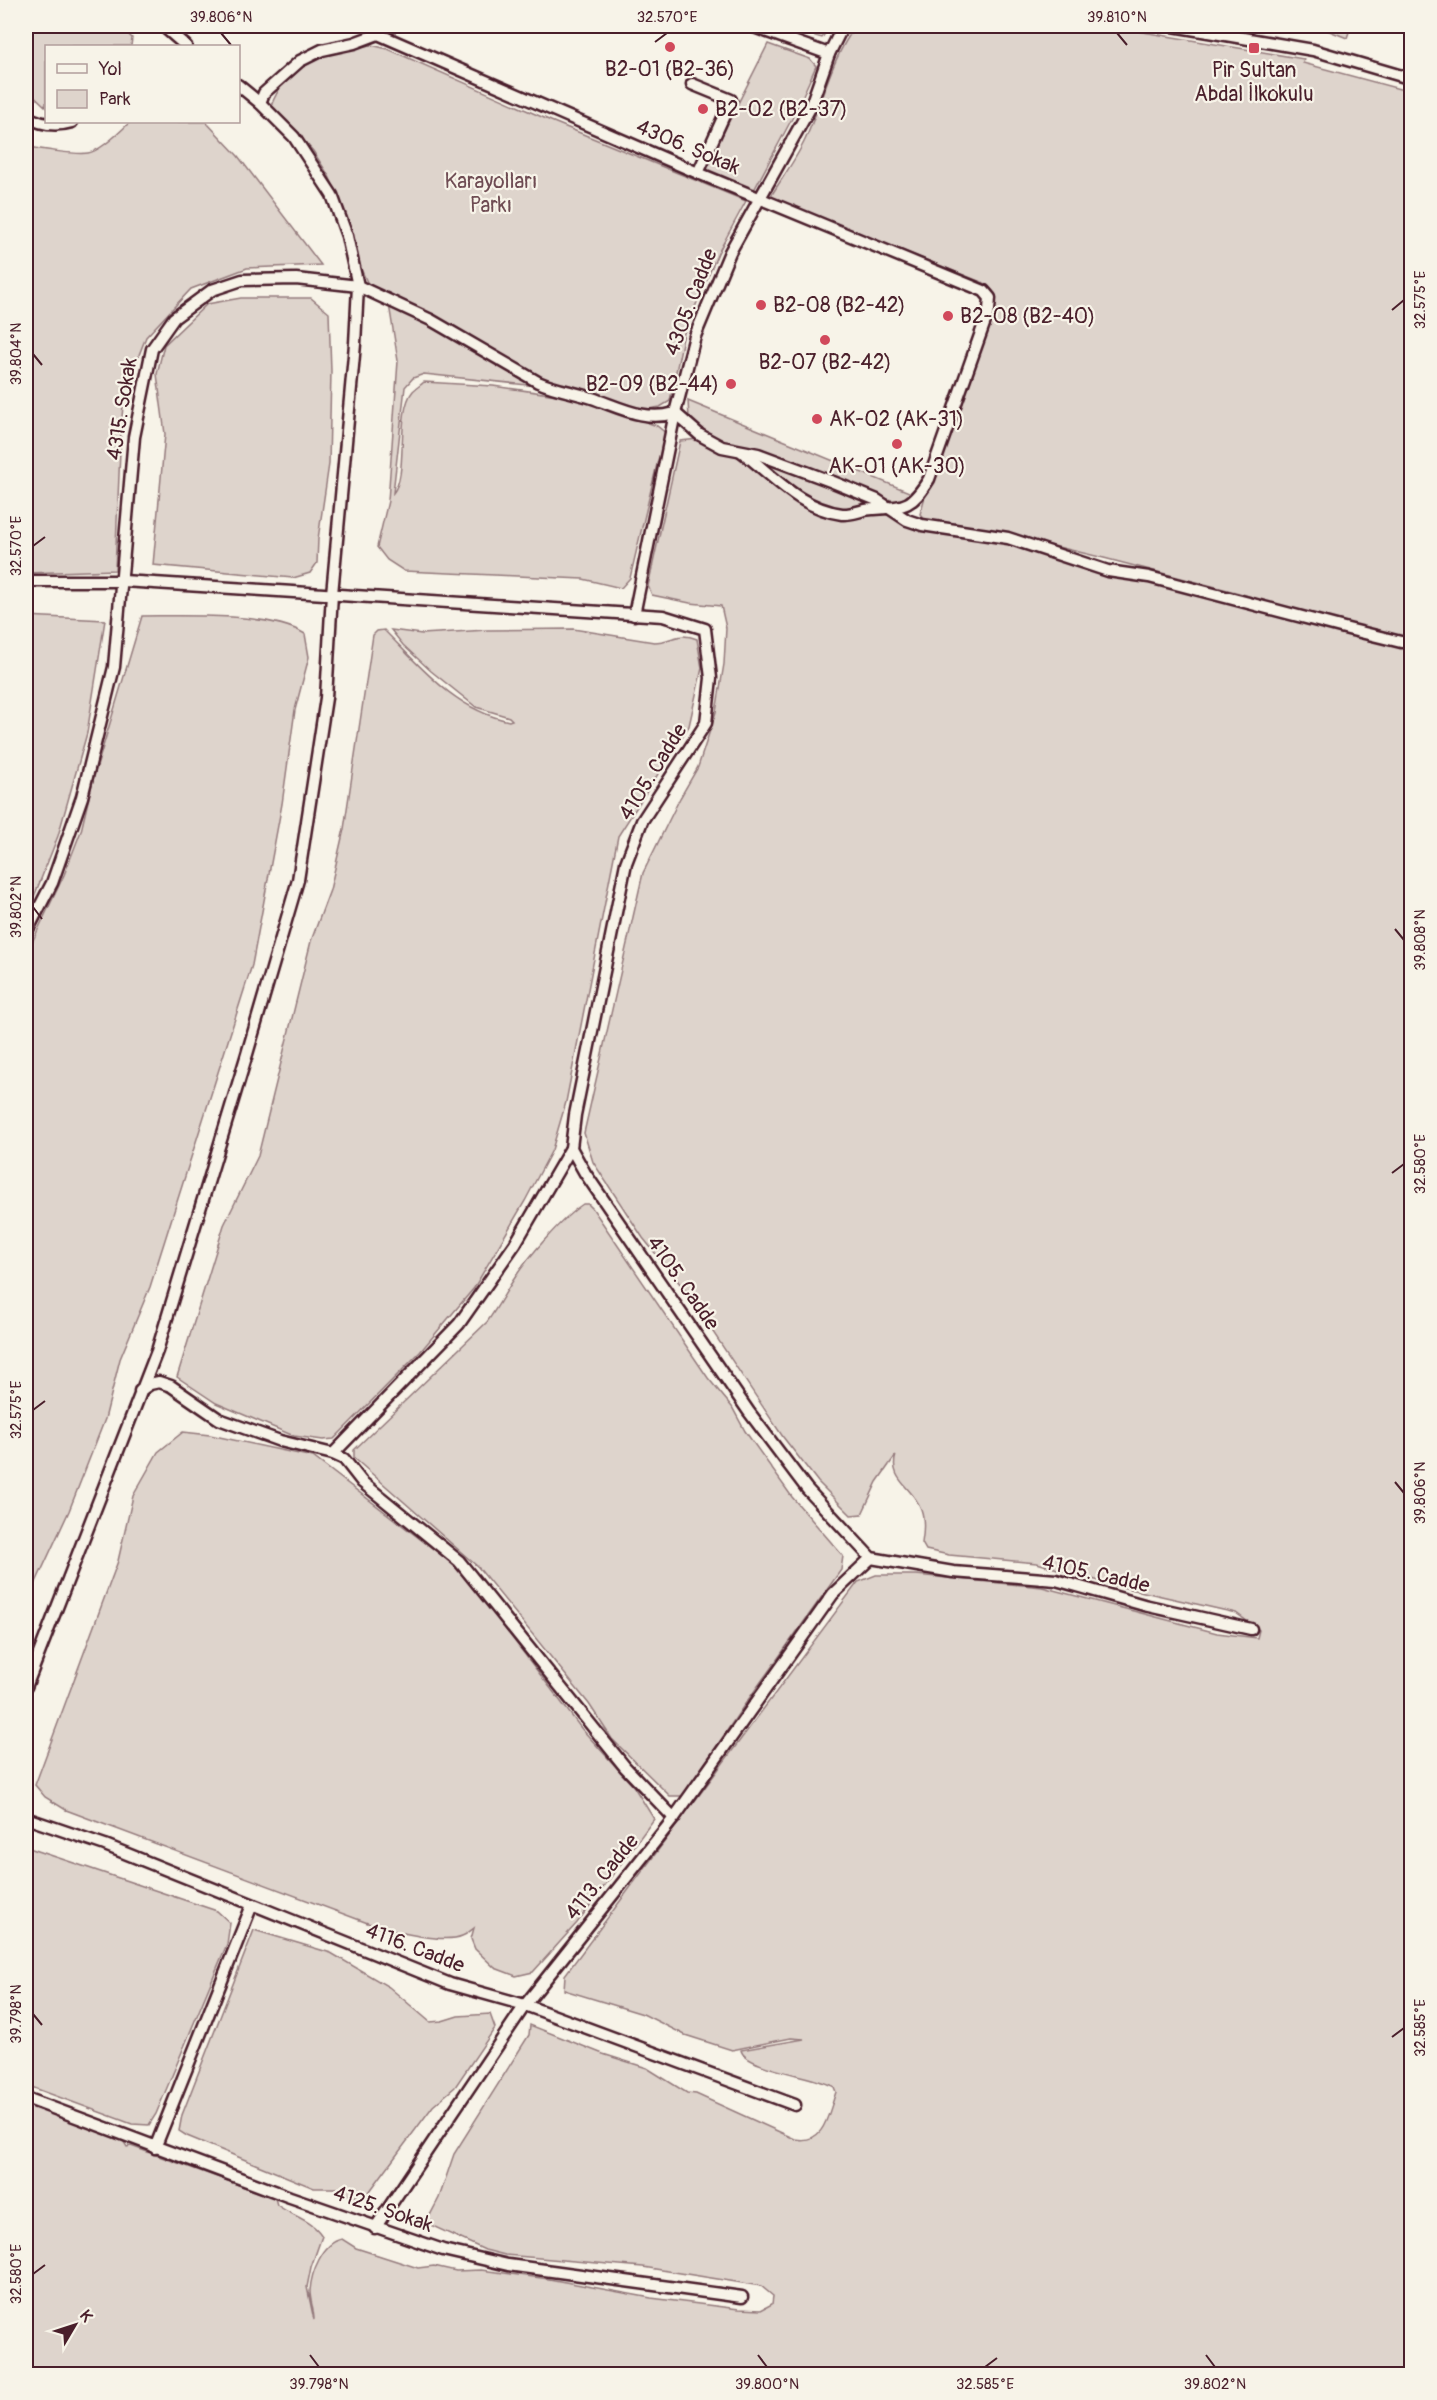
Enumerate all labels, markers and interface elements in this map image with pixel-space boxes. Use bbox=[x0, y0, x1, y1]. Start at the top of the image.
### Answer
text: 39.806°N bbox=[190, 8, 252, 27]
text: 32.570°E bbox=[637, 8, 698, 27]
text: 39.810°N bbox=[1087, 8, 1147, 27]
marker: B2-01 (B2-36) bbox=[663, 40, 677, 54]
marker: Pir Sultan Abdal İlkokulu bbox=[1247, 41, 1261, 55]
legend bbox=[45, 45, 240, 123]
place label: B2-01 (B2-36) bbox=[605, 56, 735, 83]
place label: Pir Sultan Abdal İlkokulu bbox=[1194, 57, 1314, 108]
text: Yol bbox=[98, 58, 122, 81]
text: Park bbox=[99, 88, 131, 111]
place label: B2-02 (B2-37) bbox=[715, 96, 848, 123]
marker: B2-02 (B2-37) bbox=[696, 102, 710, 116]
street label: 4306. Sokak bbox=[632, 113, 744, 181]
park label: Karayolları Parkı bbox=[445, 168, 537, 219]
street label: 4305. Cadde bbox=[658, 244, 724, 359]
text: 32.575°E bbox=[1411, 270, 1430, 329]
place label: B2-08 (B2-42) bbox=[773, 292, 906, 319]
marker: B2-08 (B2-42) bbox=[754, 298, 768, 312]
place label: B2-08 (B2-40) bbox=[960, 303, 1095, 330]
marker: B2-08 (B2-40) bbox=[941, 309, 955, 323]
text: 39.804°N bbox=[7, 323, 26, 385]
marker: B2-07 (B2-42) bbox=[818, 333, 832, 347]
place label: B2-07 (B2-42) bbox=[758, 349, 892, 376]
street label: 4315. Sokak bbox=[101, 356, 143, 462]
place label: B2-09 (B2-44) bbox=[586, 371, 719, 398]
marker: B2-09 (B2-44) bbox=[724, 377, 738, 391]
place label: AK-02 (AK-31) bbox=[829, 406, 964, 433]
marker: AK-02 (AK-31) bbox=[810, 412, 824, 426]
marker: AK-01 (AK-30) bbox=[890, 437, 904, 451]
place label: AK-01 (AK-30) bbox=[828, 453, 966, 480]
text: 32.570°E bbox=[7, 515, 26, 576]
street label: 4105. Cadde bbox=[613, 718, 694, 825]
text: 39.802°N bbox=[7, 876, 26, 938]
text: 39.808°N bbox=[1411, 909, 1430, 971]
text: 32.580°E bbox=[1411, 1134, 1430, 1194]
street label: 4105. Cadde bbox=[641, 1231, 726, 1336]
text: 32.575°E bbox=[7, 1380, 26, 1439]
text: 39.806°N bbox=[1411, 1462, 1430, 1524]
street label: 4105. Cadde bbox=[1040, 1549, 1153, 1600]
street label: 4113. Cadde bbox=[559, 1828, 645, 1926]
street label: 4116. Cadde bbox=[362, 1917, 469, 1979]
text: 39.798°N bbox=[7, 1984, 26, 2044]
text: 32.585°E bbox=[1411, 1999, 1430, 2057]
street label: 4125. Sokak bbox=[330, 2179, 437, 2239]
text: 32.580°E bbox=[7, 2244, 26, 2304]
north arrow bbox=[45, 2295, 105, 2355]
text: K bbox=[75, 2306, 97, 2327]
text: 39.798°N bbox=[289, 2375, 349, 2394]
text: 39.800°N bbox=[735, 2375, 799, 2394]
text: 32.585°E bbox=[956, 2375, 1014, 2394]
text: 39.802°N bbox=[1184, 2375, 1246, 2394]

